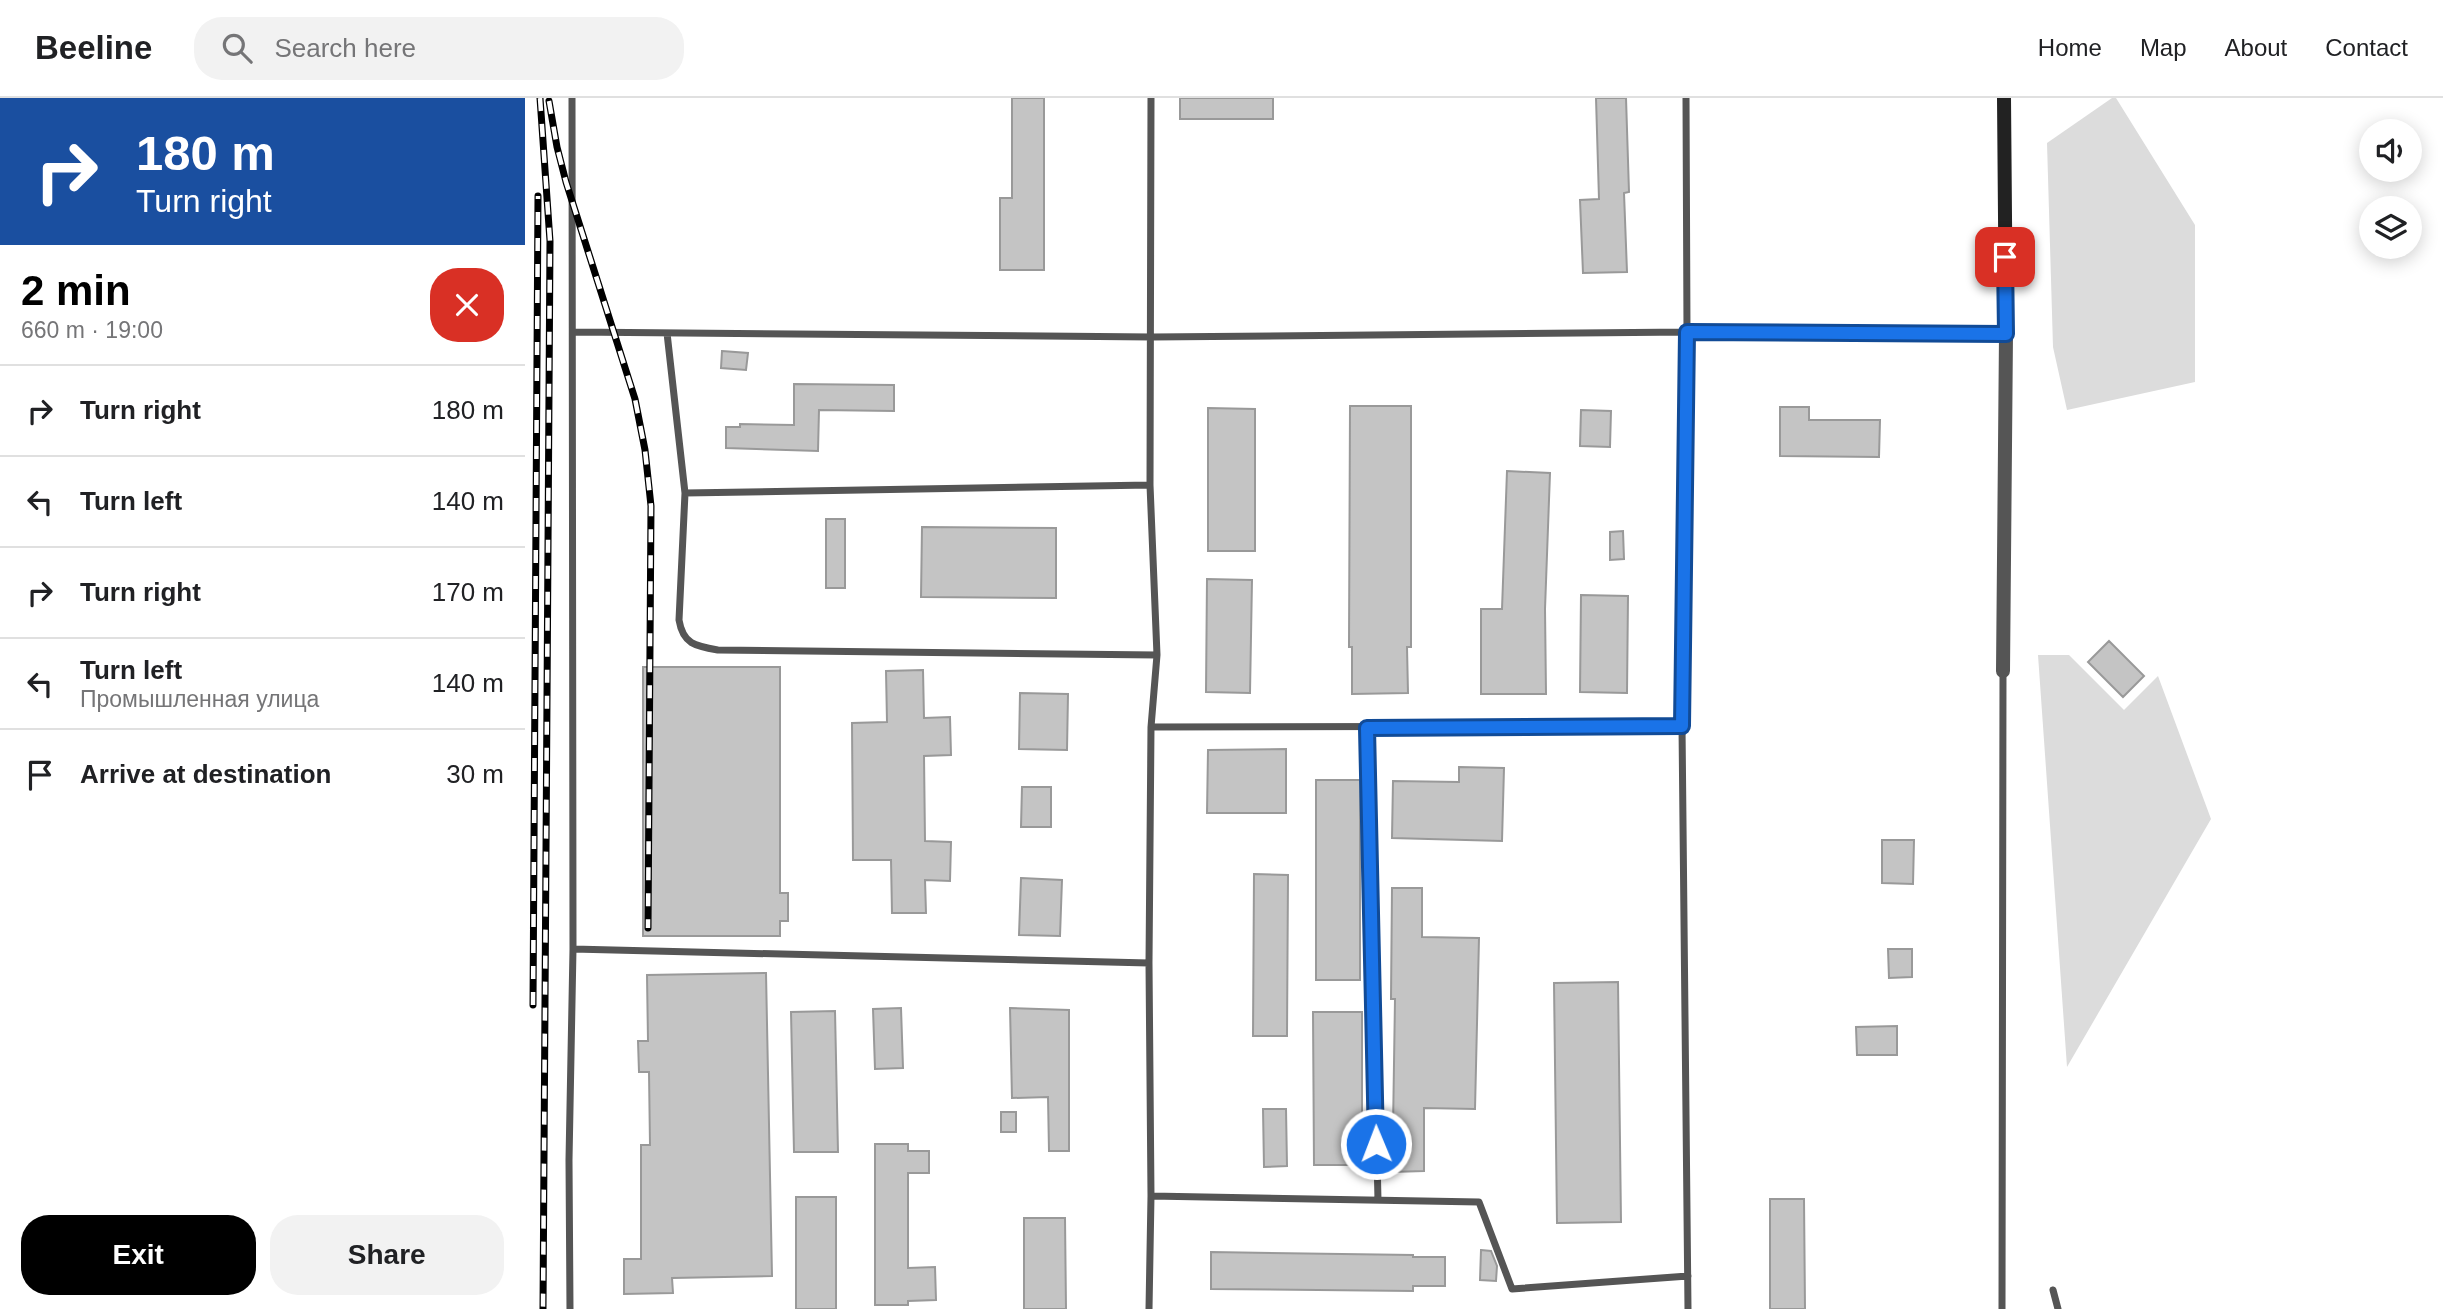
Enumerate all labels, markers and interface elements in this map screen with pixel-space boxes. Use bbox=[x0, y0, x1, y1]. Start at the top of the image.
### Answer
search box bbox=[194, 17, 684, 80]
text: Beeline bbox=[35, 29, 152, 66]
icon: search bbox=[218, 29, 256, 67]
text: Search here bbox=[274, 33, 416, 63]
text: Home bbox=[2038, 34, 2102, 61]
text: Map bbox=[2140, 34, 2187, 61]
text: About bbox=[2225, 34, 2287, 61]
text: Contact bbox=[2325, 34, 2408, 61]
map controls bbox=[2359, 119, 2422, 259]
button: sound bbox=[2359, 119, 2422, 182]
icon: right bbox=[21, 126, 112, 217]
text: 180 m bbox=[136, 126, 275, 180]
text: Turn right bbox=[136, 183, 272, 219]
button: layers bbox=[2359, 196, 2422, 259]
pin bbox=[1975, 227, 2035, 287]
icon: arrive bbox=[1986, 238, 2024, 276]
text: 2 min bbox=[21, 267, 131, 314]
button: close bbox=[430, 268, 504, 342]
text: 660 m · 19:00 bbox=[21, 317, 163, 343]
icon: right bbox=[21, 392, 59, 430]
text: Turn right bbox=[80, 395, 201, 425]
text: 180 m bbox=[432, 395, 504, 425]
icon: left bbox=[21, 483, 59, 521]
text: Turn left bbox=[80, 486, 182, 516]
text: 140 m bbox=[432, 486, 504, 516]
icon: right bbox=[21, 574, 59, 612]
text: Turn right bbox=[80, 577, 201, 607]
text: 170 m bbox=[432, 577, 504, 607]
text: Turn left bbox=[80, 655, 182, 685]
icon: left bbox=[21, 665, 59, 703]
text: 140 m bbox=[432, 668, 504, 698]
text: Промышленная улица bbox=[80, 686, 319, 712]
icon: arrive bbox=[21, 756, 59, 794]
text: Arrive at destination bbox=[80, 759, 331, 789]
text: 30 m bbox=[446, 759, 504, 789]
position arrow bbox=[1339, 1107, 1413, 1181]
button: Exit bbox=[21, 1215, 256, 1295]
button: Share bbox=[270, 1215, 504, 1295]

